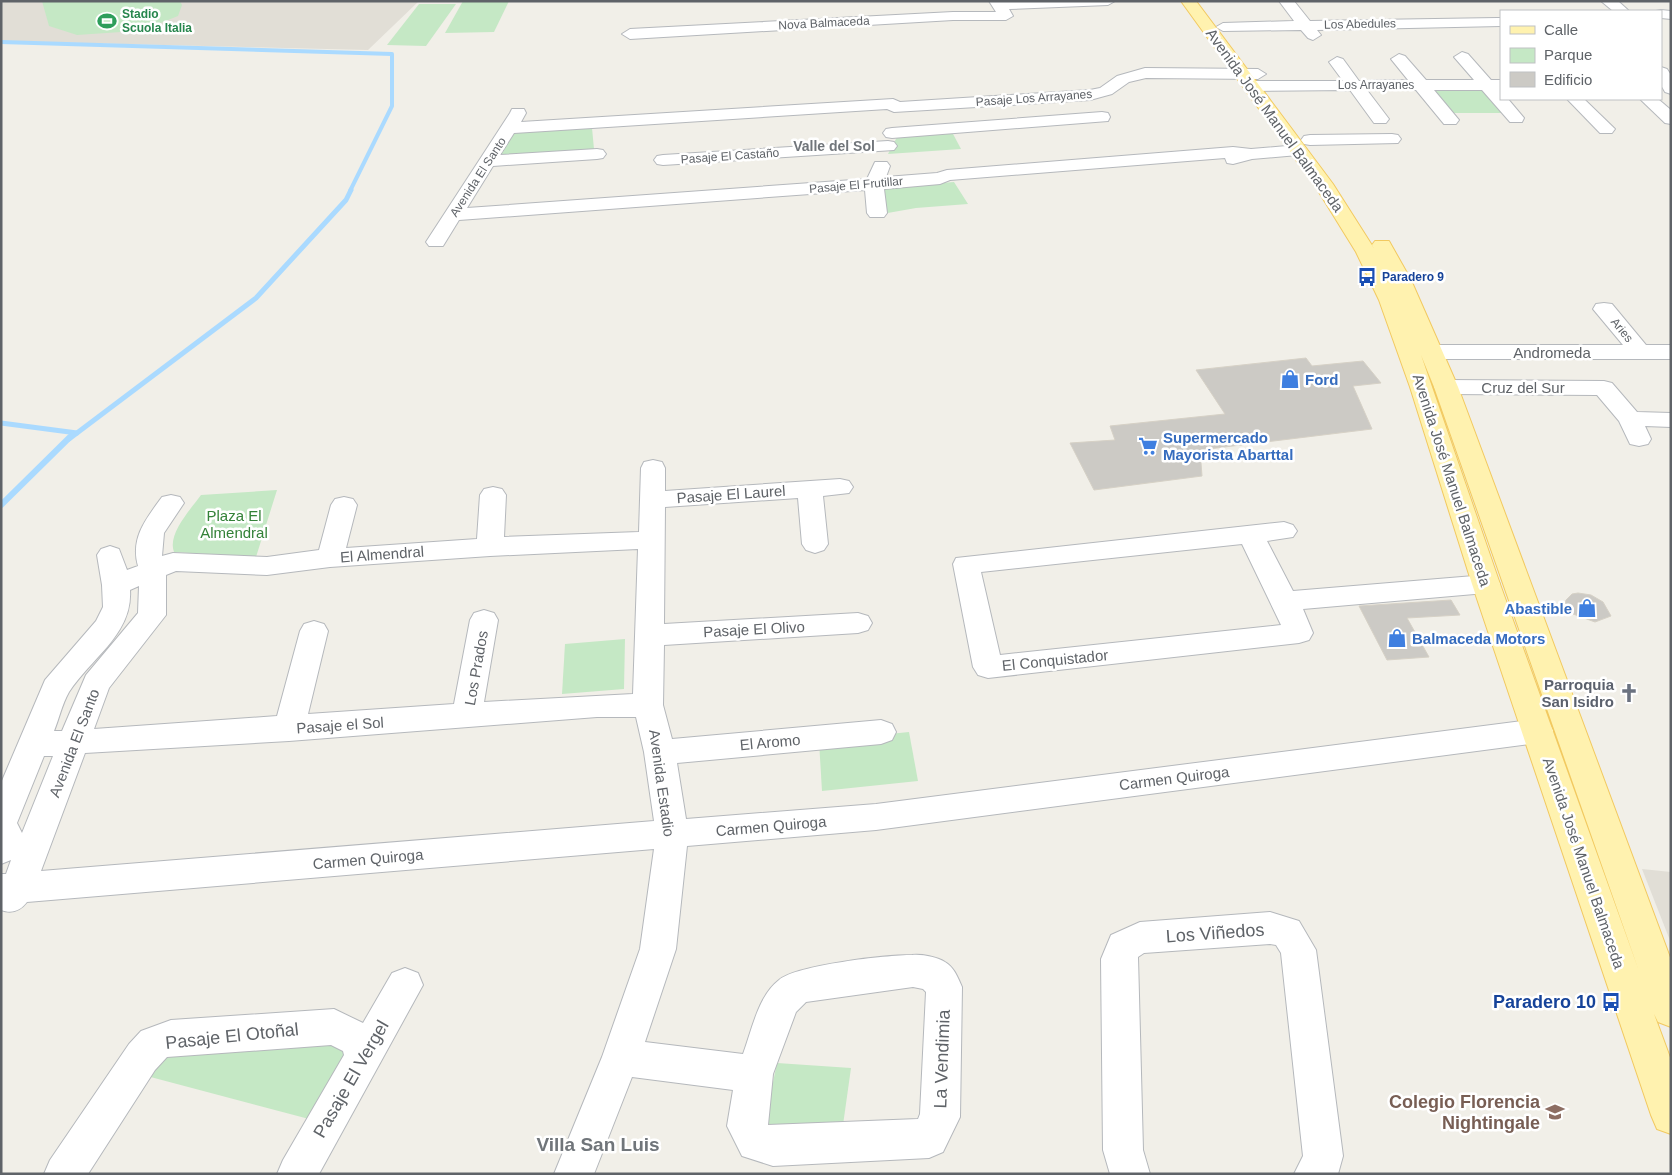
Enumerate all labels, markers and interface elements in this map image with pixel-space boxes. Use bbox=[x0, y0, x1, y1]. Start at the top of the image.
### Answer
place label: Stadio Scuola Italia bbox=[122, 7, 192, 35]
sports icon: Stadio Scuola Italia bbox=[96, 10, 118, 32]
legend bbox=[1500, 10, 1662, 100]
street label: Nova Balmaceda bbox=[778, 14, 870, 32]
street label: Los Abedules bbox=[1324, 16, 1396, 32]
text: Calle bbox=[1544, 21, 1578, 38]
street label: Avenida José Manuel Balmaceda bbox=[1203, 25, 1348, 215]
text: Parque bbox=[1544, 46, 1592, 63]
text: Edificio bbox=[1544, 71, 1592, 88]
street label: Los Arrayanes bbox=[1338, 78, 1414, 92]
street label: Pasaje Los Arrayanes bbox=[975, 87, 1093, 109]
street label: Avenida El Santo bbox=[447, 134, 509, 219]
district label: Valle del Sol bbox=[793, 138, 875, 154]
street label: Pasaje El Castaño bbox=[680, 146, 780, 166]
street label: Pasaje El Frutillar bbox=[809, 174, 903, 196]
bus stop icon: Paradero 9 bbox=[1356, 266, 1378, 288]
place label: Paradero 9 bbox=[1382, 270, 1444, 284]
street label: Aries bbox=[1608, 315, 1636, 345]
street label: Andromeda bbox=[1513, 344, 1591, 361]
shop icon: Ford bbox=[1279, 368, 1301, 390]
place label: Ford bbox=[1305, 371, 1338, 388]
street label: Avenida José Manuel Balmaceda bbox=[1410, 372, 1495, 589]
street label: Cruz del Sur bbox=[1481, 379, 1565, 396]
place label: Supermercado Mayorista Abarttal bbox=[1163, 429, 1293, 463]
supermarket icon: Supermercado Mayorista Abarttal bbox=[1137, 435, 1159, 457]
street label: Pasaje El Laurel bbox=[676, 482, 786, 506]
park label: Plaza El Almendral bbox=[200, 507, 268, 541]
street label: El Almendral bbox=[339, 543, 425, 565]
shop icon: Abastible bbox=[1576, 597, 1598, 619]
place label: Abastible bbox=[1504, 600, 1572, 617]
street label: Pasaje El Olivo bbox=[703, 618, 805, 640]
shop icon: Balmaceda Motors bbox=[1386, 627, 1408, 649]
street label: Los Prados bbox=[461, 629, 491, 707]
place label: Balmaceda Motors bbox=[1412, 630, 1545, 647]
street label: El Conquistador bbox=[1001, 646, 1109, 674]
place label: Parroquia San Isidro bbox=[1541, 676, 1615, 710]
church icon: Parroquia San Isidro bbox=[1618, 682, 1640, 704]
street label: Avenida El Santo bbox=[45, 686, 103, 800]
street label: Pasaje el Sol bbox=[296, 713, 384, 737]
street label: Avenida Estadio bbox=[646, 728, 678, 838]
street label: El Aromo bbox=[739, 731, 801, 753]
street label: Avenida José Manuel Balmaceda bbox=[1540, 755, 1628, 972]
street label: Carmen Quiroga bbox=[1118, 763, 1231, 793]
street label: Carmen Quiroga bbox=[715, 813, 828, 839]
street label: Carmen Quiroga bbox=[312, 846, 425, 872]
street label: Los Viñedos bbox=[1165, 920, 1265, 946]
bus stop icon: Paradero 10 bbox=[1600, 991, 1622, 1013]
place label: Paradero 10 bbox=[1493, 992, 1596, 1012]
street label: La Vendimia bbox=[930, 1008, 954, 1109]
street label: Pasaje El Vergel bbox=[309, 1017, 393, 1141]
street label: Pasaje El Otoñal bbox=[164, 1019, 300, 1053]
place label: Colegio Florencia Nightingale bbox=[1389, 1092, 1541, 1133]
school or university icon: Colegio Florencia Nightingale bbox=[1544, 1101, 1566, 1123]
district label: Villa San Luis bbox=[536, 1134, 660, 1155]

